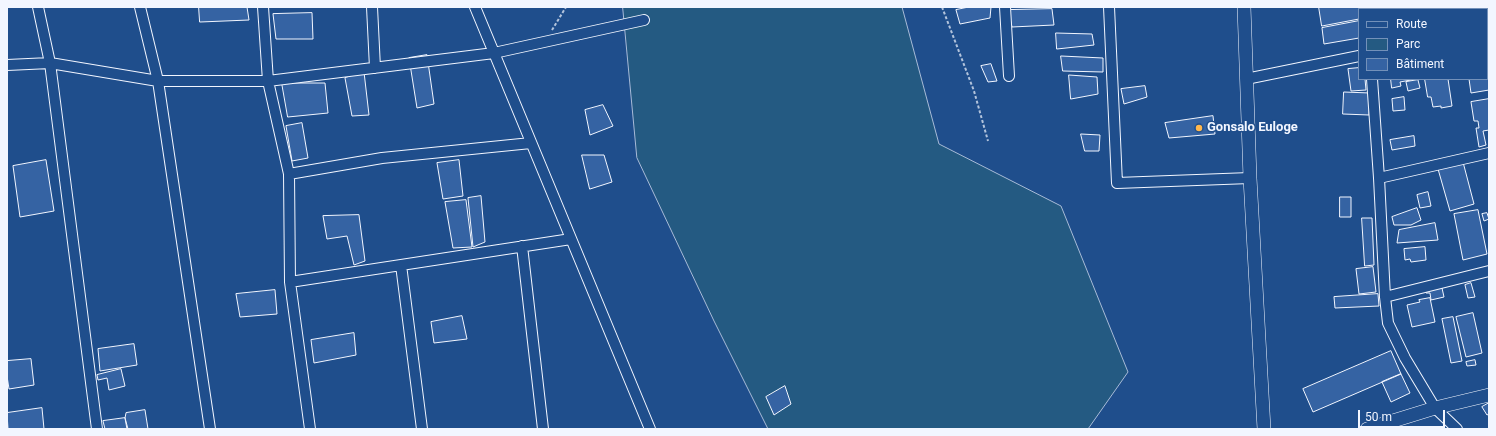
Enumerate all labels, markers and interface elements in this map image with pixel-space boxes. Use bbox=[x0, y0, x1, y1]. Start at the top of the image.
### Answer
legend bbox=[1358, 8, 1488, 80]
text: Route bbox=[1396, 17, 1427, 31]
text: Parc bbox=[1396, 37, 1420, 51]
text: Bâtiment bbox=[1396, 57, 1444, 71]
place label: Gonsalo Euloge bbox=[1207, 120, 1298, 136]
marker: Gonsalo Euloge bbox=[1194, 123, 1204, 133]
scale bar bbox=[1360, 402, 1447, 428]
text: 50 m bbox=[1365, 410, 1392, 424]

